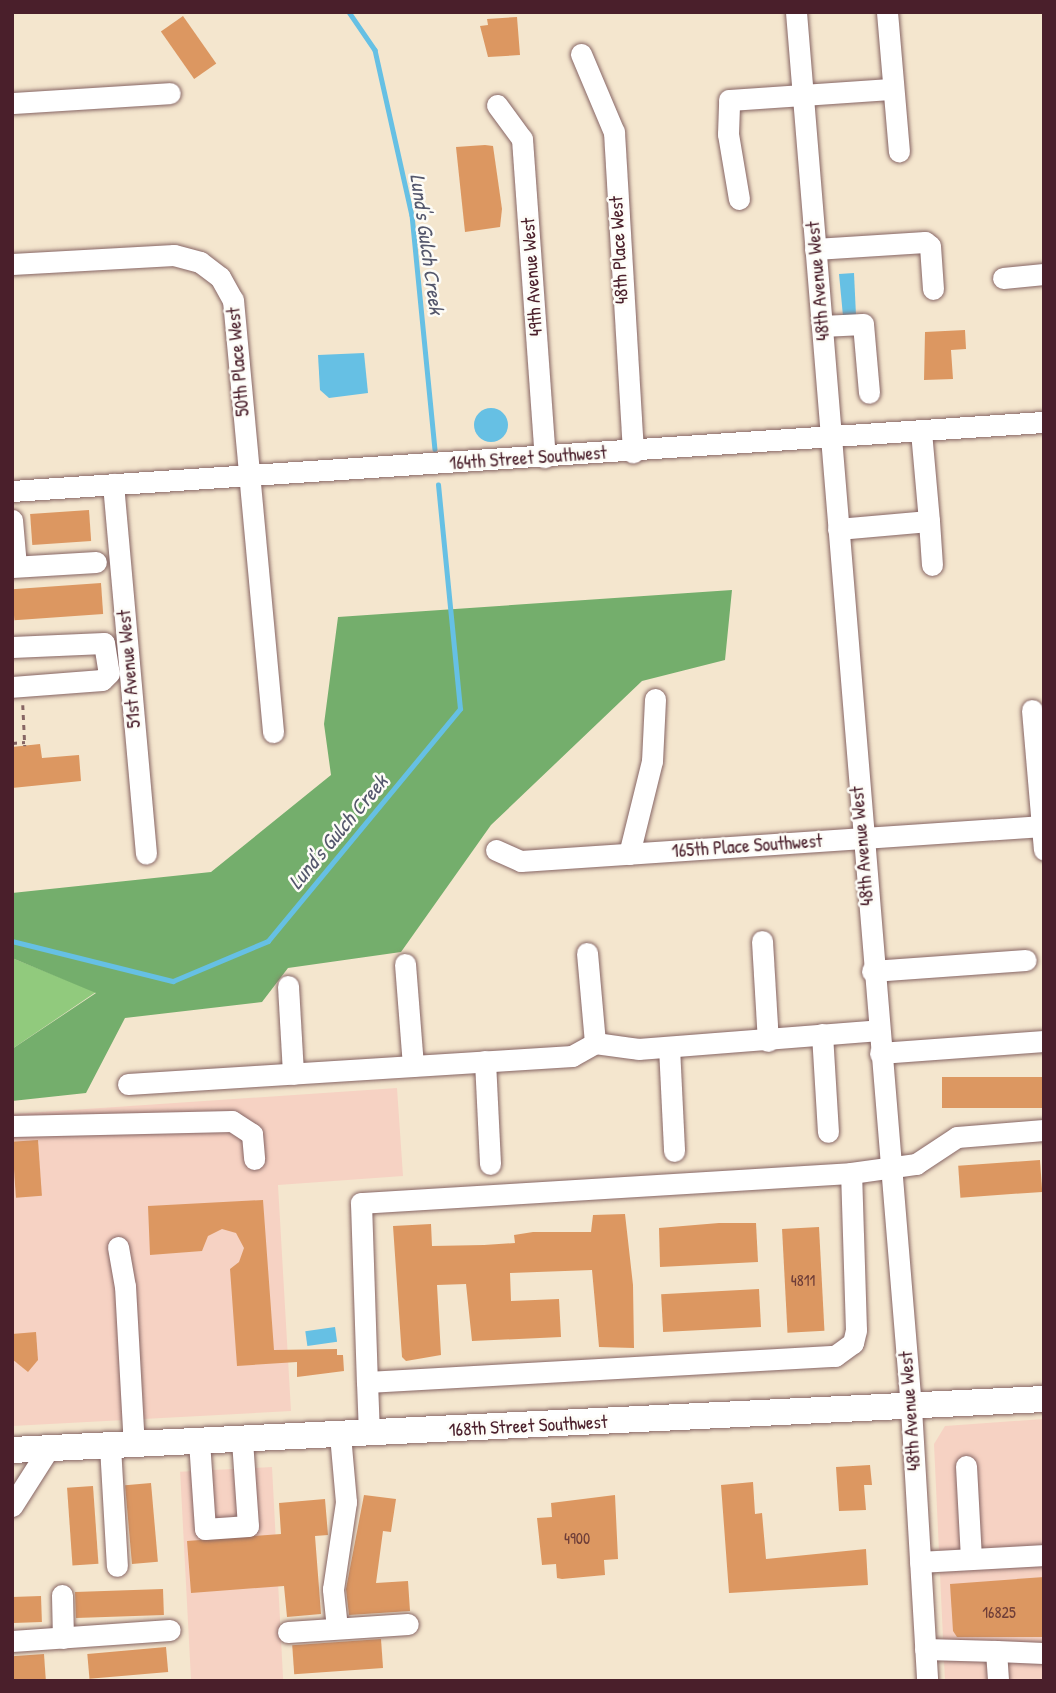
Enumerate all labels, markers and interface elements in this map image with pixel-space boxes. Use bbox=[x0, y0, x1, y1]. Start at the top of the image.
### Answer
water label: Lund's Gulch Creek bbox=[405, 172, 449, 316]
street label: 48th Place West bbox=[605, 195, 633, 305]
street label: 49th Avenue West bbox=[516, 217, 548, 337]
street label: 48th Avenue West bbox=[801, 220, 835, 342]
street label: 50th Place West bbox=[222, 306, 254, 418]
street label: 164th Street Southwest bbox=[448, 441, 608, 475]
street label: 51st Avenue West bbox=[112, 609, 146, 729]
water label: Lund's Gulch Creek bbox=[283, 770, 393, 894]
street label: 48th Avenue West bbox=[845, 785, 879, 907]
street label: 165th Place Southwest bbox=[671, 829, 823, 863]
house number: 4811 bbox=[791, 1270, 815, 1290]
street label: 48th Avenue West bbox=[894, 1350, 926, 1472]
street label: 168th Street Southwest bbox=[448, 1410, 608, 1442]
house number: 4900 bbox=[564, 1528, 590, 1548]
house number: 16825 bbox=[982, 1602, 1016, 1622]

